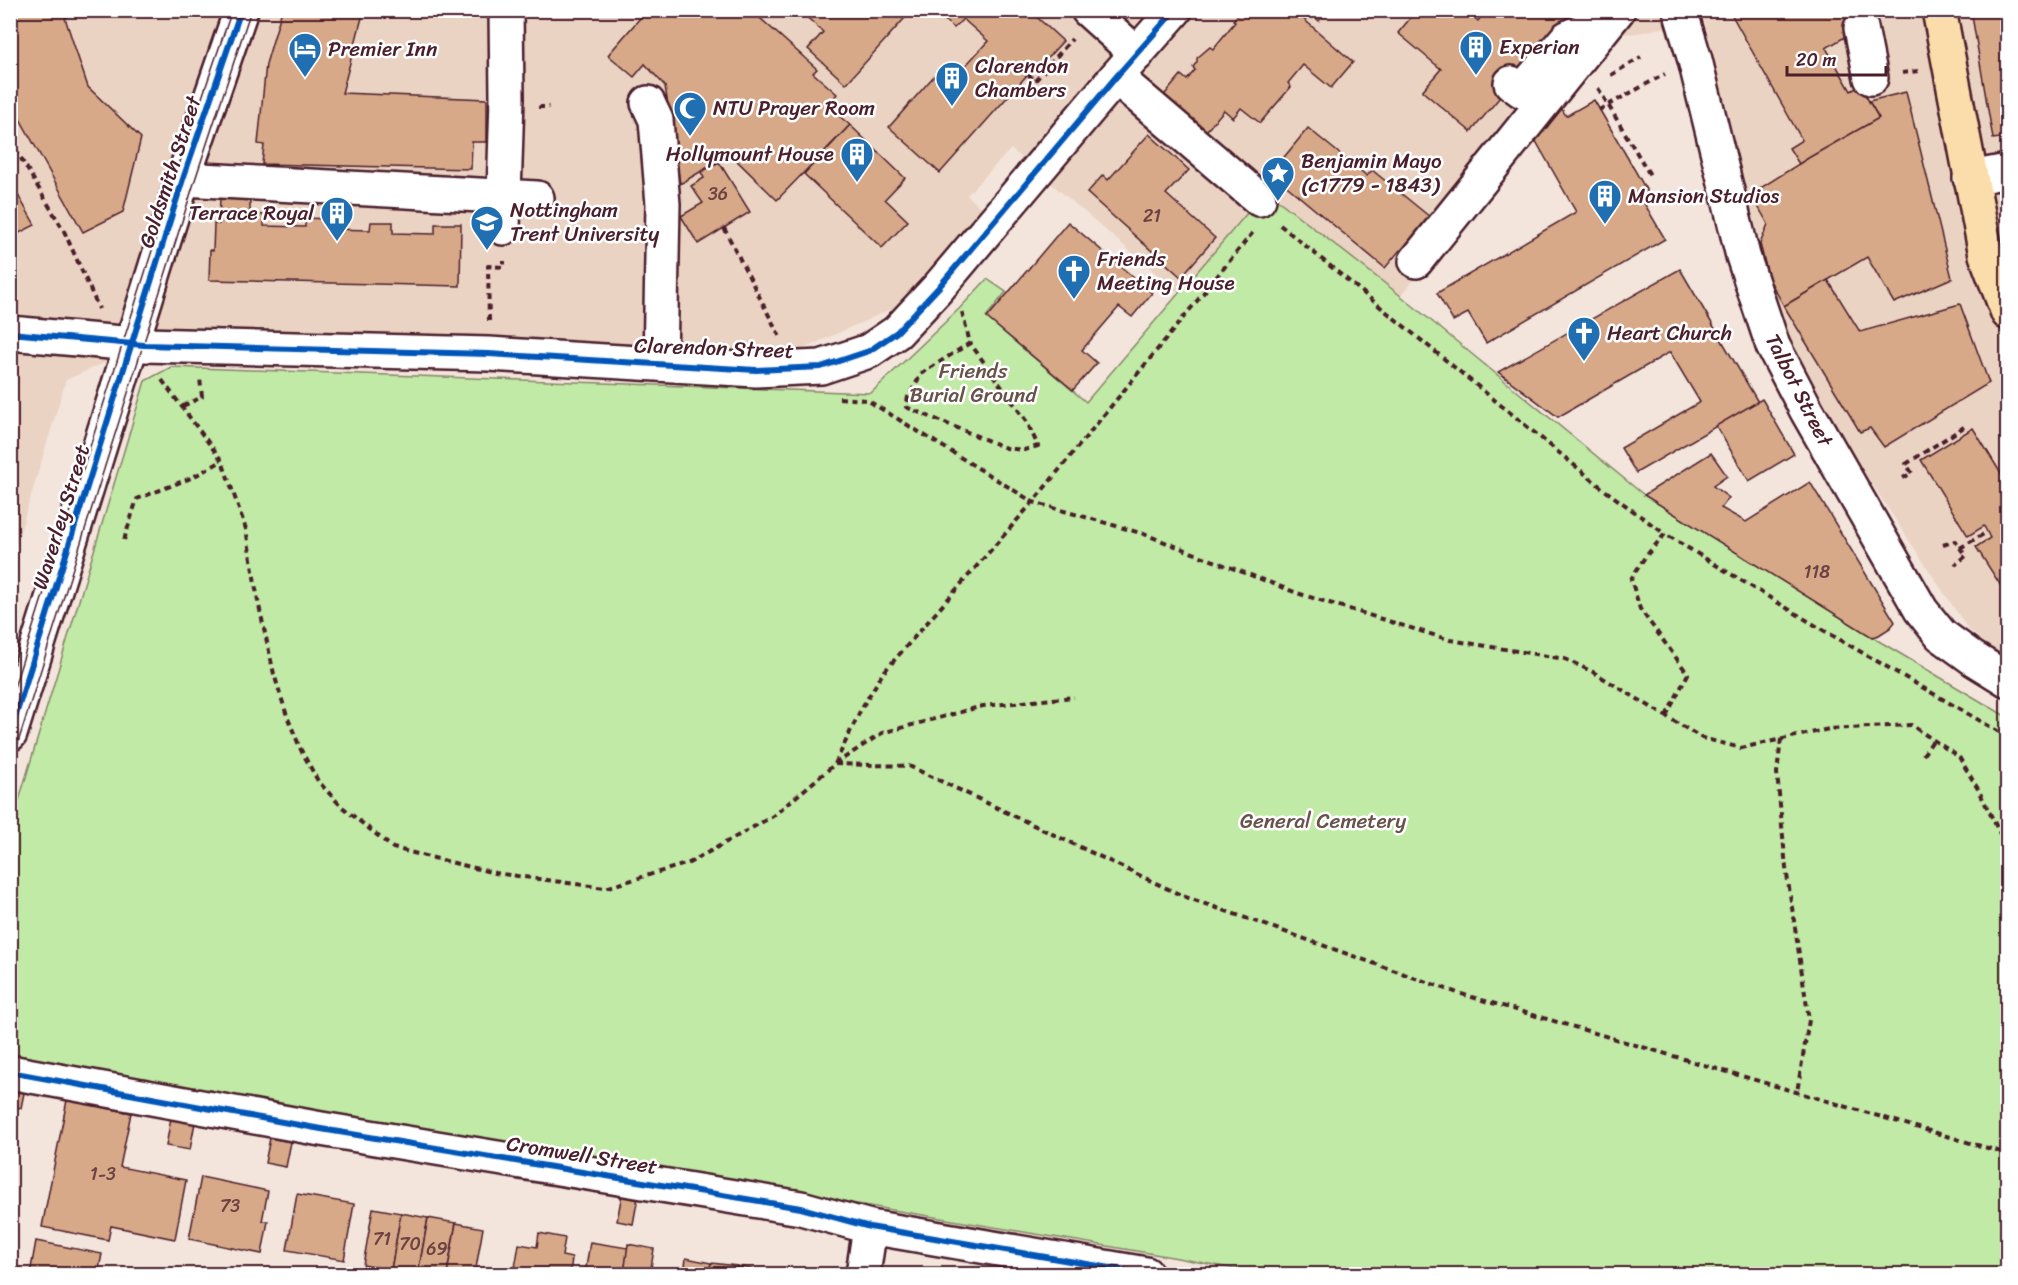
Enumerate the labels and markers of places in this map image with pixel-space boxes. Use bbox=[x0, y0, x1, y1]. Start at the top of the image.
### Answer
place label: Experian bbox=[1499, 28, 1580, 66]
building icon: Experian bbox=[1458, 29, 1494, 76]
place label: Premier Inn bbox=[328, 30, 437, 68]
hotel icon: Premier Inn bbox=[287, 31, 323, 78]
place label: Clarendon Chambers bbox=[975, 47, 1068, 109]
building icon: Clarendon Chambers bbox=[934, 60, 970, 107]
place label: NTU Prayer Room bbox=[713, 89, 875, 127]
mosque icon: NTU Prayer Room bbox=[672, 90, 708, 137]
place label: Hollymount House bbox=[666, 135, 834, 173]
building icon: Hollymount House bbox=[839, 136, 875, 183]
place label: Benjamin Mayo (c1779 - 1843) bbox=[1301, 142, 1442, 204]
place icon: Benjamin Mayo (c1779 - 1843) bbox=[1260, 155, 1296, 202]
place label: Mansion Studios bbox=[1628, 177, 1780, 215]
building icon: Mansion Studios bbox=[1587, 178, 1623, 225]
place label: Nottingham Trent University bbox=[510, 191, 660, 253]
place label: Terrace Royal bbox=[189, 194, 315, 232]
building icon: Terrace Royal bbox=[319, 195, 355, 242]
school or university icon: Nottingham Trent University bbox=[469, 204, 505, 251]
place label: Friends Meeting House bbox=[1097, 240, 1235, 302]
church icon: Friends Meeting House bbox=[1056, 253, 1092, 300]
place label: Heart Church bbox=[1607, 314, 1732, 352]
church icon: Heart Church bbox=[1566, 315, 1602, 362]

